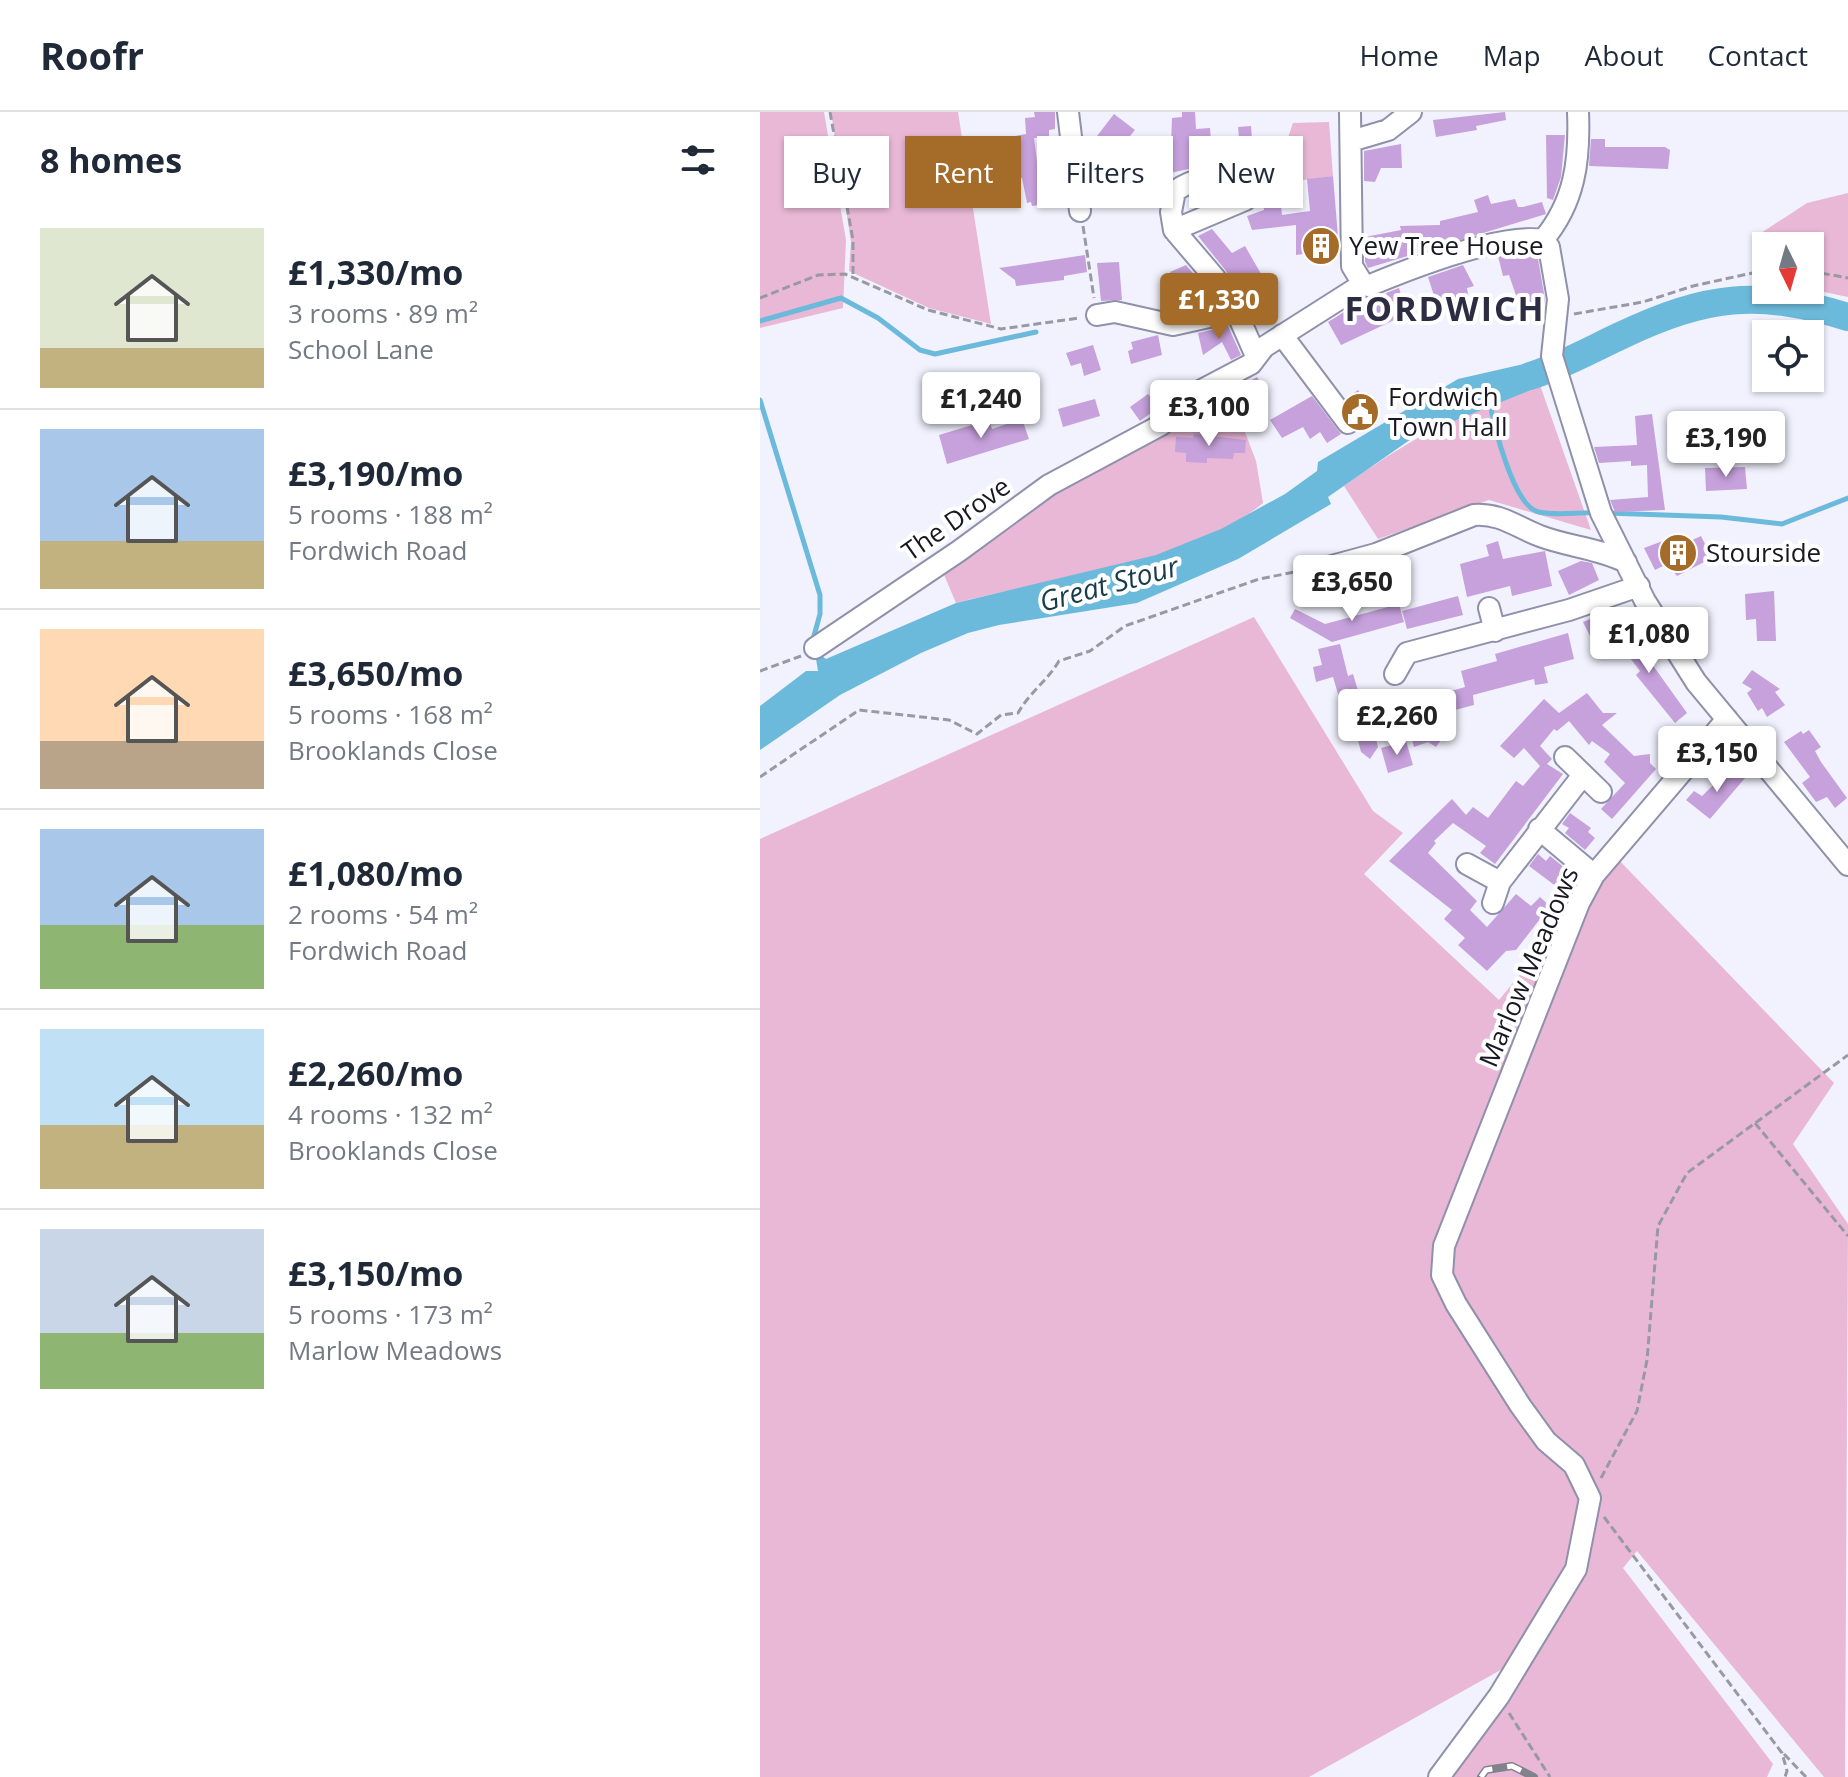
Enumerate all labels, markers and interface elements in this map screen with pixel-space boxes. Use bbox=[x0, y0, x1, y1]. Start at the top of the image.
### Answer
text: Roofr bbox=[40, 29, 144, 81]
text: Home bbox=[1360, 36, 1439, 74]
text: Map bbox=[1483, 36, 1541, 74]
text: About bbox=[1585, 36, 1663, 74]
text: Contact bbox=[1707, 36, 1808, 74]
chip: Buy bbox=[784, 136, 889, 208]
chip: Rent bbox=[905, 136, 1021, 208]
chip: Filters bbox=[1037, 136, 1173, 208]
chip: New bbox=[1189, 136, 1303, 208]
text: 8 homes bbox=[40, 137, 182, 183]
icon: filters bbox=[676, 138, 720, 182]
building icon: Yew Tree House bbox=[1300, 225, 1342, 267]
place label: Yew Tree House bbox=[1349, 227, 1544, 263]
north arrow bbox=[1752, 232, 1824, 304]
map controls bbox=[1752, 232, 1824, 392]
text: £1,330/mo bbox=[288, 249, 463, 295]
icon: home bbox=[104, 260, 200, 356]
pin: £1,330 bbox=[1154, 273, 1284, 341]
text: £1,330 bbox=[1178, 281, 1260, 317]
district label: FORDWICH bbox=[1344, 285, 1546, 331]
text: 3 rooms · 89 m² bbox=[288, 295, 478, 331]
button: locate bbox=[1752, 320, 1824, 392]
text: School Lane bbox=[288, 331, 434, 367]
pin: £1,240 bbox=[916, 372, 1046, 440]
place label: Fordwich Town Hall bbox=[1388, 378, 1508, 444]
text: £1,240 bbox=[940, 380, 1022, 416]
pin: £3,100 bbox=[1144, 380, 1274, 448]
text: £3,100 bbox=[1168, 388, 1250, 424]
public building icon: Fordwich Town Hall bbox=[1339, 391, 1381, 433]
pin: £3,190 bbox=[1661, 411, 1791, 479]
text: £3,190 bbox=[1685, 419, 1767, 455]
text: £3,190/mo bbox=[288, 450, 463, 496]
icon: home bbox=[104, 461, 200, 557]
street label: The Drove bbox=[894, 468, 1017, 569]
text: 5 rooms · 188 m² bbox=[288, 496, 493, 532]
text: Fordwich Road bbox=[288, 532, 468, 568]
building icon: Stourside bbox=[1657, 532, 1699, 574]
place label: Stourside bbox=[1706, 534, 1821, 570]
water label: Great Stour bbox=[1035, 546, 1183, 620]
pin: £3,650 bbox=[1287, 555, 1417, 623]
text: £3,650 bbox=[1311, 563, 1393, 599]
pin: £1,080 bbox=[1584, 607, 1714, 675]
text: £1,080 bbox=[1608, 615, 1690, 651]
text: £3,650/mo bbox=[288, 650, 463, 696]
icon: home bbox=[104, 661, 200, 757]
pin: £2,260 bbox=[1332, 689, 1462, 757]
text: 5 rooms · 168 m² bbox=[288, 696, 493, 732]
text: £2,260 bbox=[1356, 697, 1438, 733]
pin: £3,150 bbox=[1652, 726, 1782, 794]
text: Brooklands Close bbox=[288, 732, 498, 768]
text: £3,150 bbox=[1676, 734, 1758, 770]
text: £1,080/mo bbox=[288, 850, 463, 896]
icon: home bbox=[104, 861, 200, 957]
street label: Marlow Meadows bbox=[1470, 861, 1586, 1072]
text: 2 rooms · 54 m² bbox=[288, 896, 478, 932]
text: Fordwich Road bbox=[288, 932, 468, 968]
text: £2,260/mo bbox=[288, 1050, 463, 1096]
icon: home bbox=[104, 1061, 200, 1157]
text: 4 rooms · 132 m² bbox=[288, 1096, 493, 1132]
text: Brooklands Close bbox=[288, 1132, 498, 1168]
text: £3,150/mo bbox=[288, 1250, 463, 1296]
icon: home bbox=[104, 1261, 200, 1357]
text: 5 rooms · 173 m² bbox=[288, 1296, 493, 1332]
text: Marlow Meadows bbox=[288, 1332, 502, 1368]

